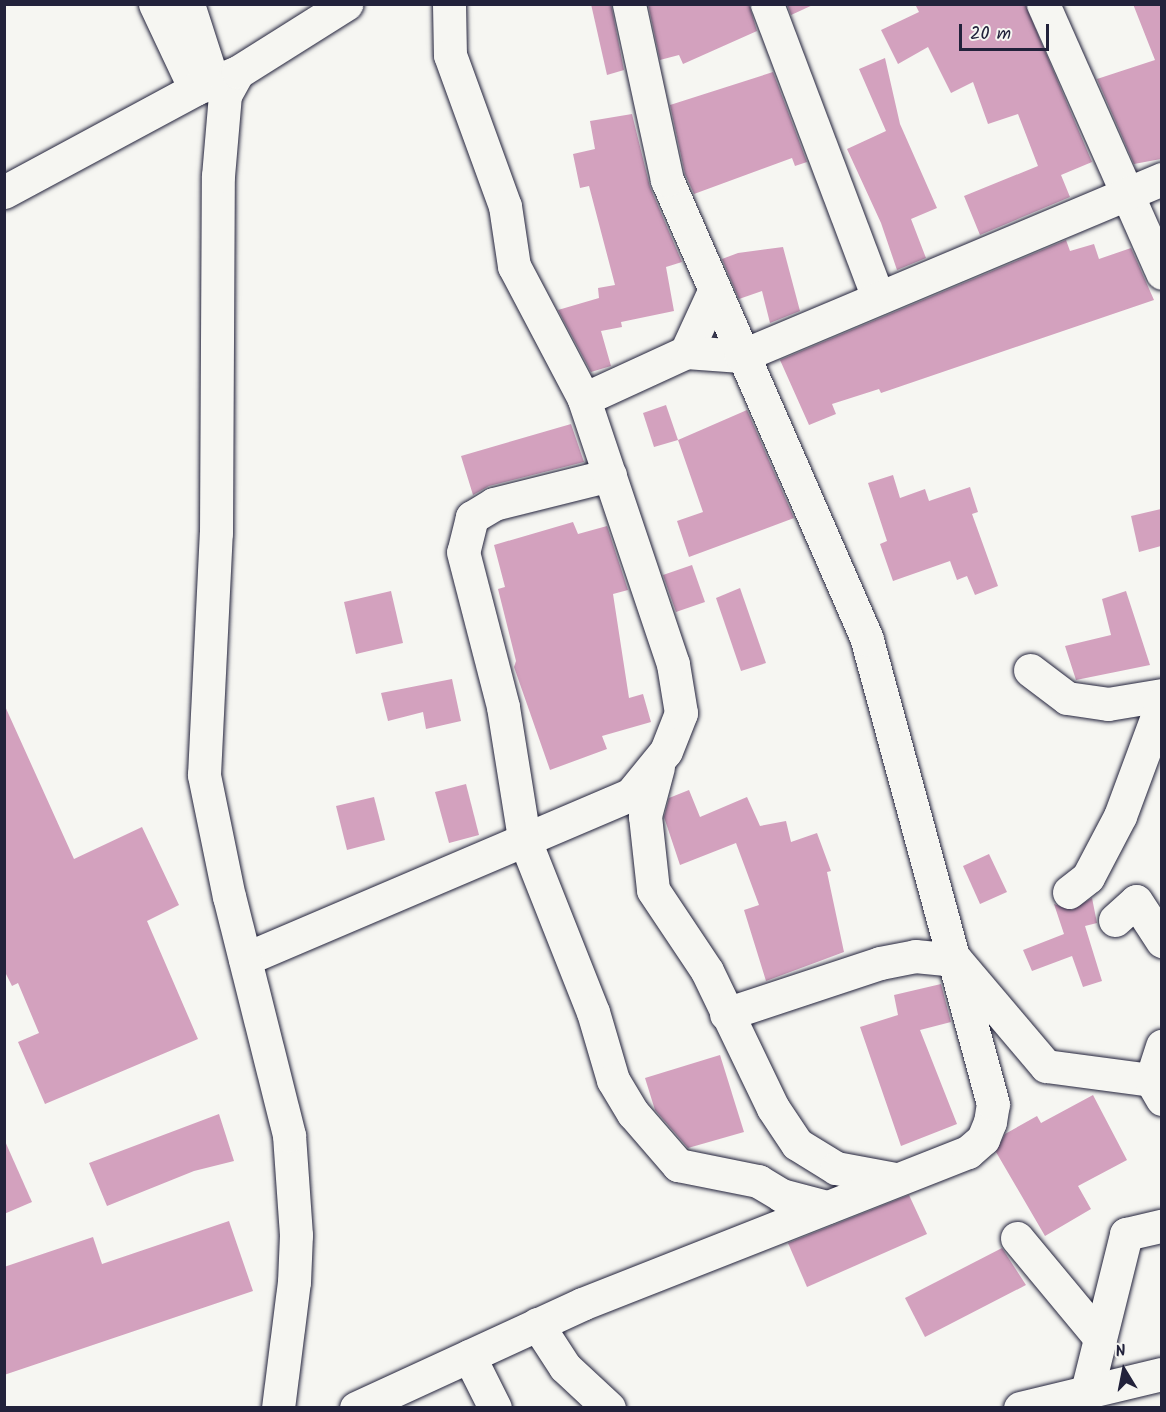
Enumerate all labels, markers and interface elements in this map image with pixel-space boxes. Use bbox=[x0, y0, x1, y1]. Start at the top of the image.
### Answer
scale bar bbox=[962, 12, 1052, 50]
text: 20 m bbox=[970, 20, 1011, 49]
text: N bbox=[1114, 1339, 1128, 1365]
north arrow bbox=[1094, 1340, 1154, 1400]

